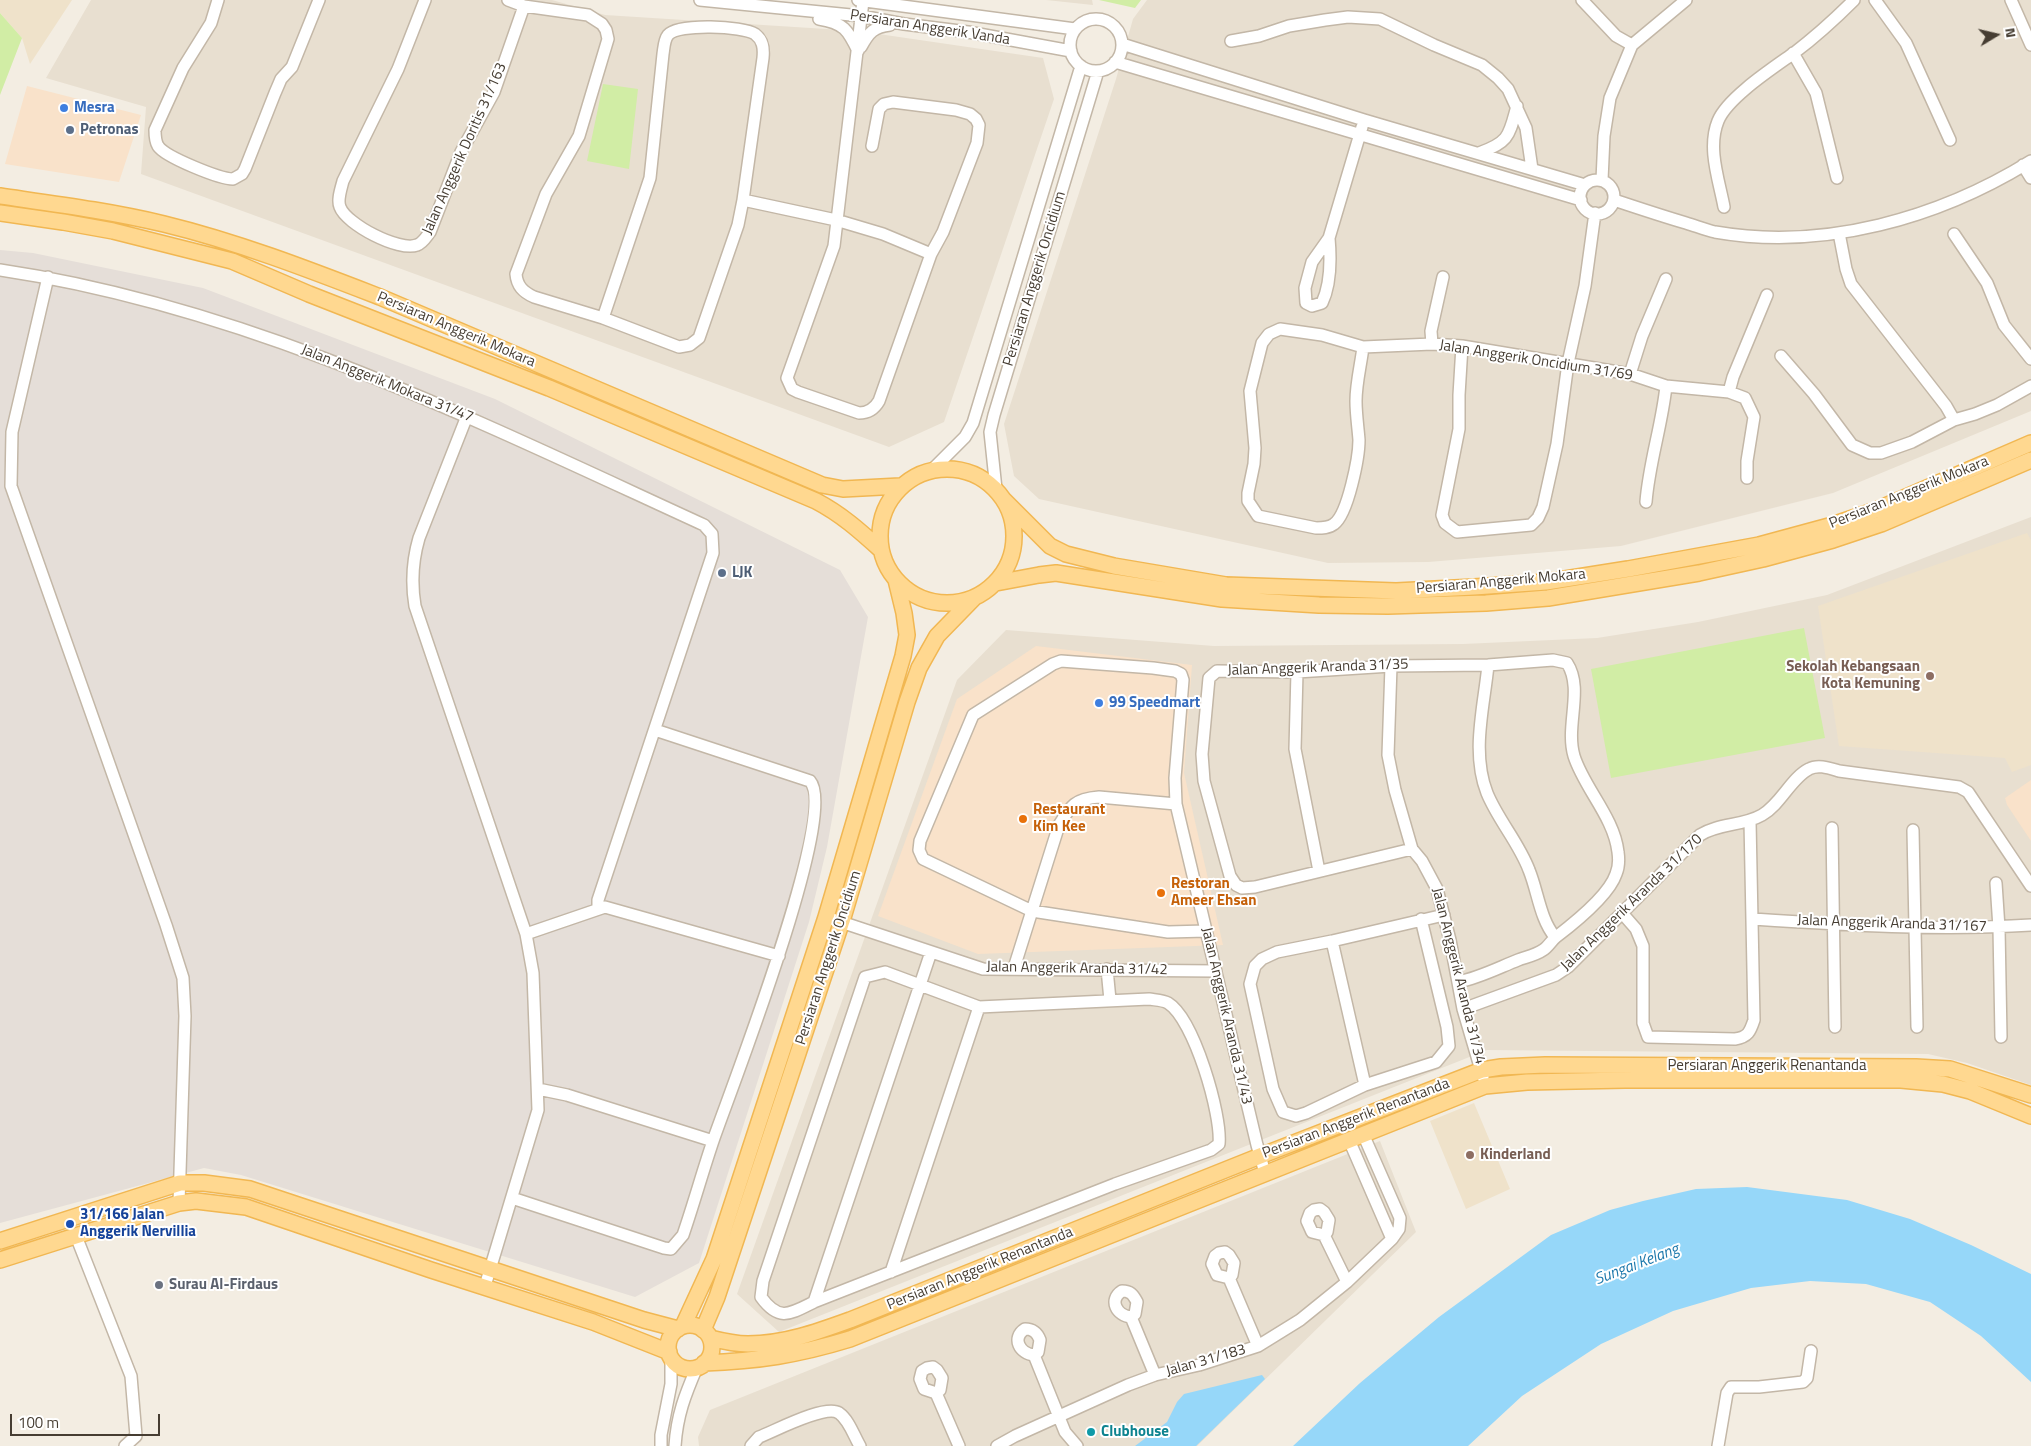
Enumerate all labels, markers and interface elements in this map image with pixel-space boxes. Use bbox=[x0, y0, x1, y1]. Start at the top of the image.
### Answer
street label: Persiaran Anggerik Vanda bbox=[849, 6, 1011, 50]
north arrow bbox=[1971, 10, 2021, 60]
text: N bbox=[2000, 26, 2022, 39]
street label: Jalan Anggerik Doritis 31/163 bbox=[419, 60, 511, 238]
place label: Mesra bbox=[74, 99, 115, 117]
marker: Mesra bbox=[58, 102, 70, 114]
place label: Petronas bbox=[80, 121, 139, 139]
marker: Petronas bbox=[64, 124, 76, 136]
street label: Persiaran Anggerik Oncidium bbox=[1000, 189, 1070, 369]
street label: Persiaran Anggerik Mokara bbox=[374, 288, 538, 372]
street label: Jalan Anggerik Oncidium 31/69 bbox=[1438, 337, 1634, 385]
street label: Jalan Anggerik Mokara 31/47 bbox=[298, 341, 476, 427]
street label: Persiaran Anggerik Mokara bbox=[1827, 453, 1991, 533]
place label: LJK bbox=[732, 564, 753, 582]
street label: Persiaran Anggerik Mokara bbox=[1415, 566, 1587, 598]
marker: LJK bbox=[716, 567, 728, 579]
street label: Jalan Anggerik Aranda 31/35 bbox=[1227, 656, 1409, 680]
place label: Sekolah Kebangsaan Kota Kemuning bbox=[1786, 658, 1920, 693]
marker: Sekolah Kebangsaan Kota Kemuning bbox=[1924, 670, 1936, 682]
place label: 99 Speedmart bbox=[1109, 694, 1200, 712]
marker: 99 Speedmart bbox=[1093, 697, 1105, 709]
place label: Restaurant Kim Kee bbox=[1033, 801, 1105, 836]
marker: Restaurant Kim Kee bbox=[1017, 813, 1029, 825]
street label: Jalan Anggerik Aranda 31/170 bbox=[1557, 831, 1707, 975]
street label: Persiaran Anggerik Oncidium bbox=[792, 869, 866, 1047]
place label: Restoran Ameer Ehsan bbox=[1171, 875, 1256, 910]
street label: Jalan Anggerik Aranda 31/34 bbox=[1427, 886, 1489, 1066]
marker: Restoran Ameer Ehsan bbox=[1155, 887, 1167, 899]
street label: Jalan Anggerik Aranda 31/167 bbox=[1797, 912, 1987, 936]
street label: Jalan Anggerik Aranda 31/43 bbox=[1197, 926, 1255, 1106]
street label: Jalan Anggerik Aranda 31/42 bbox=[986, 958, 1168, 980]
street label: Persiaran Anggerik Renantanda bbox=[1668, 1057, 1866, 1075]
street label: Persiaran Anggerik Renantanda bbox=[1260, 1075, 1452, 1163]
place label: Kinderland bbox=[1480, 1146, 1551, 1164]
marker: Kinderland bbox=[1464, 1149, 1476, 1161]
place label: 31/166 Jalan Anggerik Nervillia bbox=[80, 1206, 196, 1241]
marker: 31/166 Jalan Anggerik Nervillia bbox=[64, 1218, 76, 1230]
street label: Persiaran Anggerik Renantanda bbox=[884, 1223, 1076, 1315]
water label: Sungai Kelang bbox=[1592, 1240, 1682, 1290]
place label: Surau Al-Firdaus bbox=[169, 1276, 278, 1294]
marker: Surau Al-Firdaus bbox=[153, 1279, 165, 1291]
street label: Jalan 31/183 bbox=[1164, 1341, 1248, 1381]
scale bar bbox=[12, 1404, 162, 1436]
text: 100 m bbox=[18, 1411, 59, 1434]
place label: Clubhouse bbox=[1101, 1423, 1169, 1441]
marker: Clubhouse bbox=[1085, 1426, 1097, 1438]

